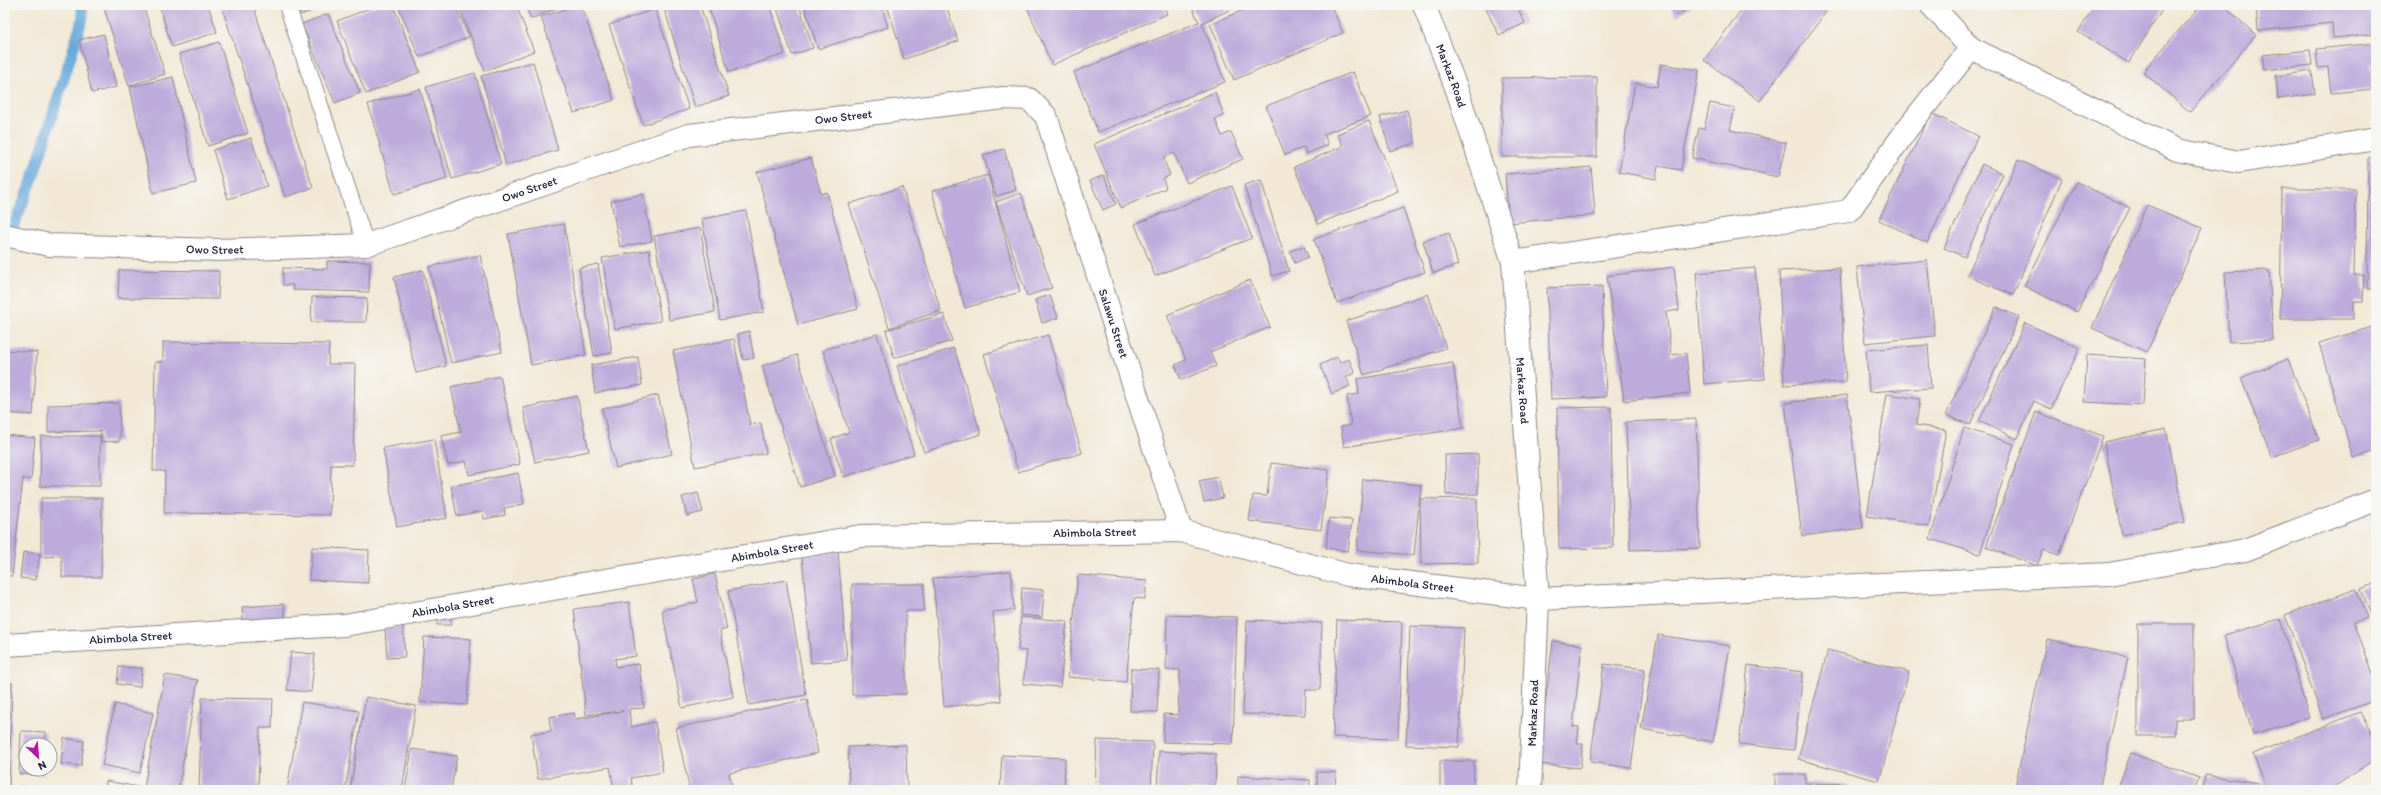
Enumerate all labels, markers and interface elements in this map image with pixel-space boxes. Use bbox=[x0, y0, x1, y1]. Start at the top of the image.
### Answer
street label: Markaz Road bbox=[1433, 42, 1469, 110]
street label: Owo Street bbox=[814, 106, 873, 127]
street label: Owo Street bbox=[500, 173, 560, 205]
street label: Owo Street bbox=[186, 242, 244, 257]
street label: Salawu Street bbox=[1096, 287, 1131, 360]
street label: Markaz Road bbox=[1513, 357, 1532, 425]
street label: Abimbola Street bbox=[1053, 525, 1137, 540]
street label: Abimbola Street bbox=[730, 537, 815, 565]
street label: Abimbola Street bbox=[1370, 571, 1455, 595]
street label: Abimbola Street bbox=[411, 592, 496, 620]
street label: Abimbola Street bbox=[89, 628, 173, 647]
street label: Markaz Road bbox=[1525, 679, 1541, 747]
north arrow bbox=[18, 737, 58, 777]
text: N bbox=[36, 758, 48, 773]

